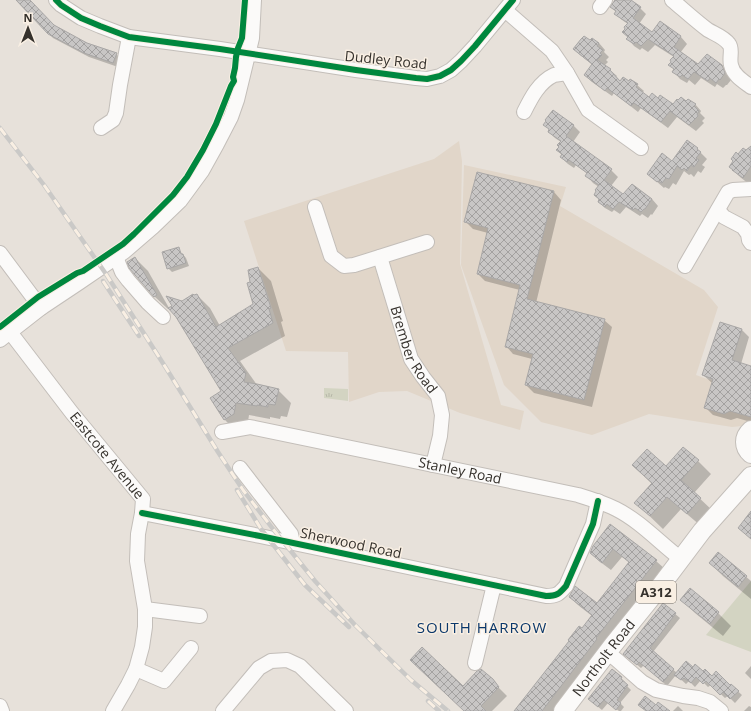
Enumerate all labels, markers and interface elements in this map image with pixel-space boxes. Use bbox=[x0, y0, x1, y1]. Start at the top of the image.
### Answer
north arrow bbox=[8, 8, 48, 48]
text: N bbox=[24, 10, 32, 25]
street label: Dudley Road bbox=[344, 46, 428, 73]
street label: Brember Road bbox=[386, 303, 442, 397]
street label: Eastcote Avenue bbox=[66, 408, 149, 503]
street label: Stanley Road bbox=[417, 452, 504, 488]
street label: Sherwood Road bbox=[299, 522, 404, 563]
road number: A312 bbox=[636, 581, 676, 603]
street label: Northolt Road bbox=[568, 615, 639, 700]
district label: SOUTH HARROW bbox=[417, 617, 547, 637]

